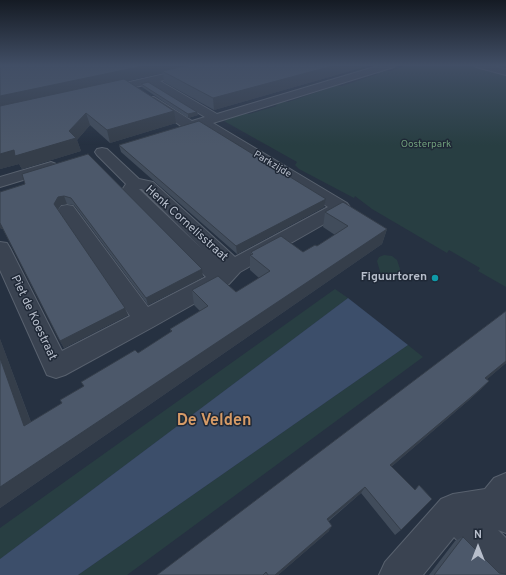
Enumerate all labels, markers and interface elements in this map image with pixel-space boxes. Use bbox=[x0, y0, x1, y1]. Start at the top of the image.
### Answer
park label: Oosterpark bbox=[401, 139, 451, 151]
street label: Parkzijde bbox=[251, 149, 293, 181]
street label: Henk Cornelisstraat bbox=[142, 183, 230, 265]
place label: Figuurtoren bbox=[361, 271, 427, 285]
street label: Piet de Koestraat bbox=[7, 273, 59, 363]
marker: Figuurtoren bbox=[430, 273, 440, 283]
district label: De Velden bbox=[177, 412, 251, 432]
north arrow bbox=[458, 527, 498, 567]
text: N bbox=[474, 528, 482, 542]

